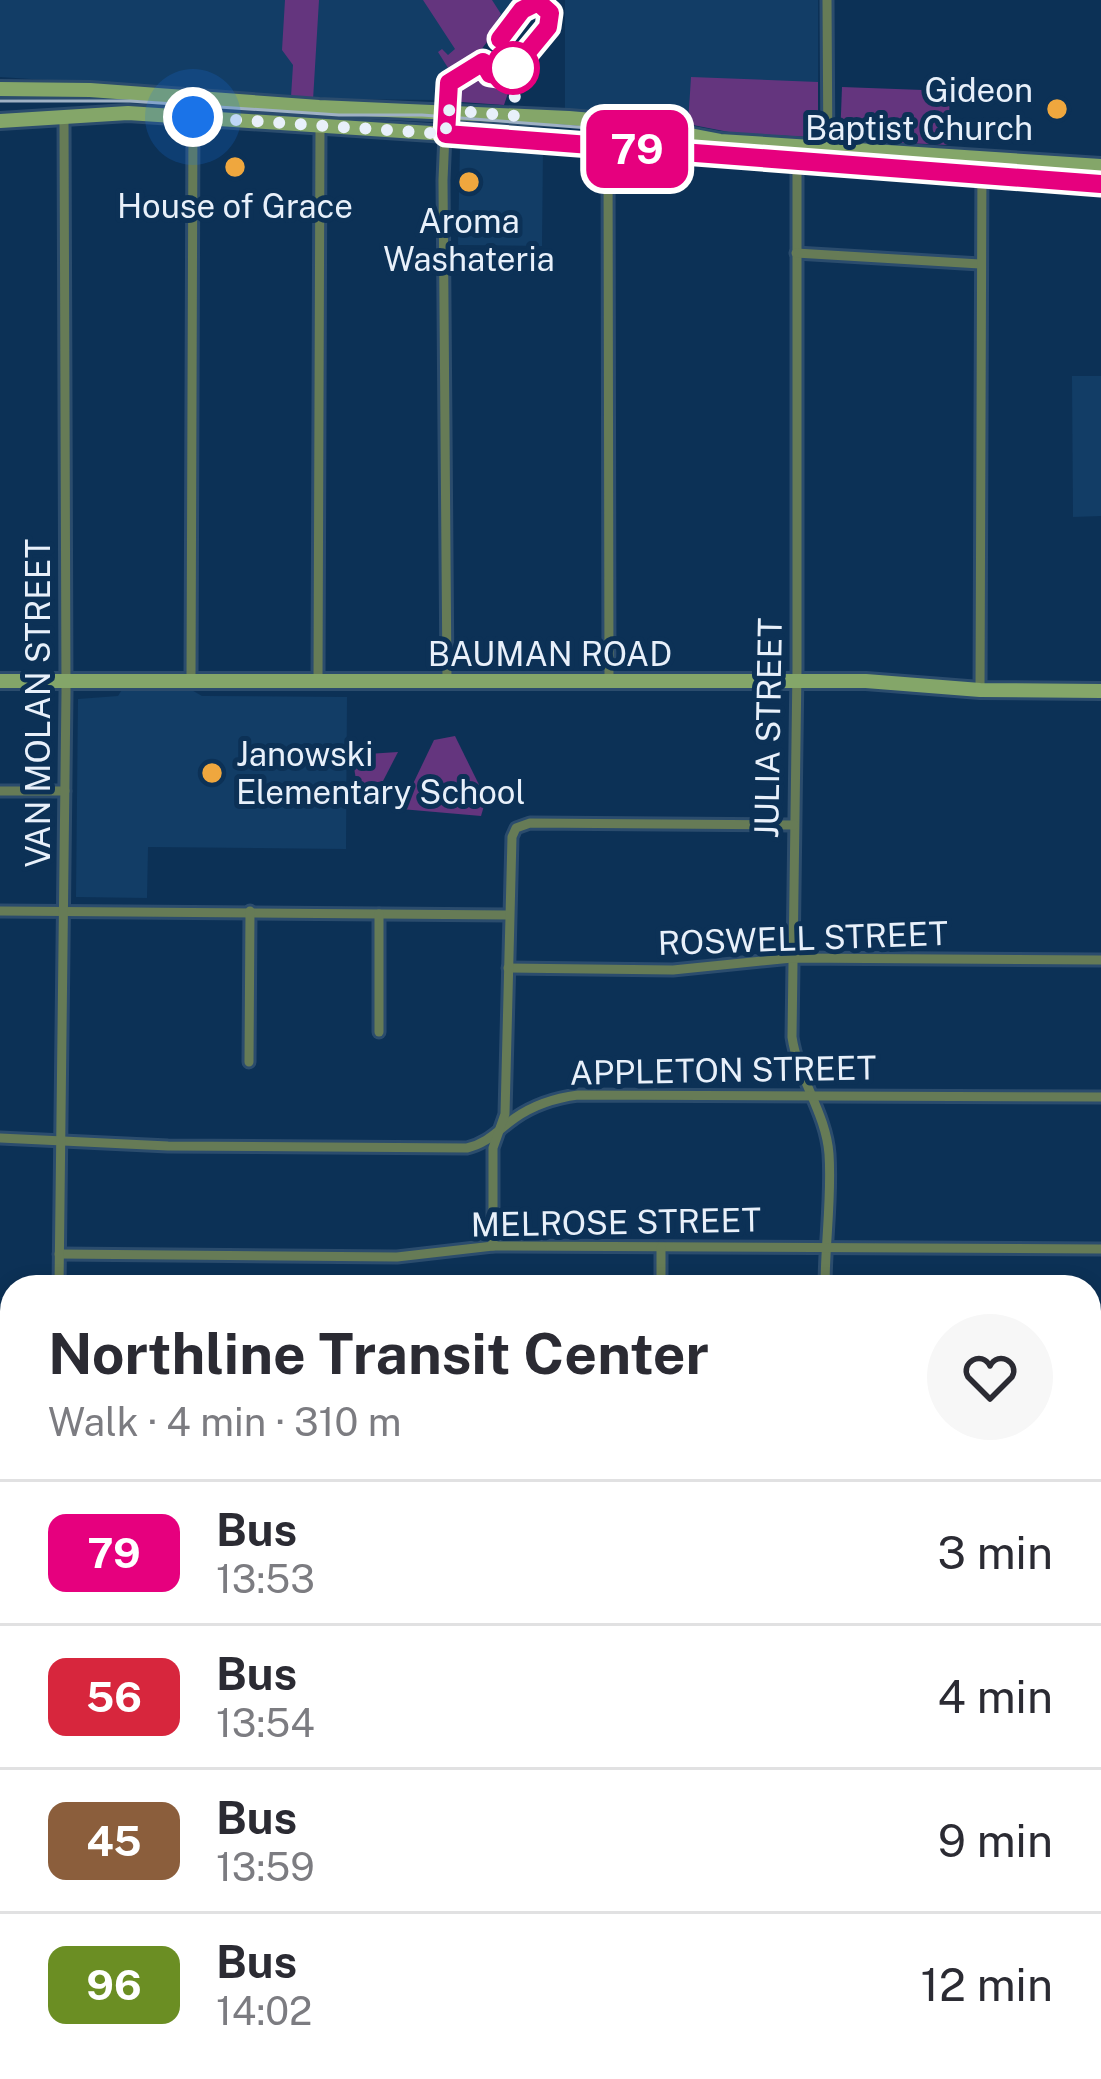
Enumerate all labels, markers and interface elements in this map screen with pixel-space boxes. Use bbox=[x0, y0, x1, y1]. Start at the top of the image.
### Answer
unlabelled marker bbox=[488, 43, 538, 93]
place label: Gideon Baptist Church bbox=[805, 71, 1033, 147]
your location bbox=[163, 87, 223, 147]
marker: Gideon Baptist Church bbox=[1044, 96, 1070, 122]
line badge: 79 bbox=[583, 110, 691, 188]
text: 79 bbox=[610, 124, 664, 173]
marker: House of Grace bbox=[222, 154, 248, 180]
marker: Aroma Washateria bbox=[456, 169, 482, 195]
place label: House of Grace bbox=[117, 187, 353, 225]
place label: Aroma Washateria bbox=[383, 202, 555, 278]
street label: VAN MOLAN STREET bbox=[19, 539, 57, 867]
street label: JULIA STREET bbox=[747, 617, 789, 839]
street label: BAUMAN ROAD bbox=[428, 635, 672, 673]
place label: Janowski Elementary School bbox=[236, 735, 526, 811]
marker: Janowski Elementary School bbox=[199, 760, 225, 786]
street label: ROSWELL STREET bbox=[657, 914, 949, 962]
street label: APPLETON STREET bbox=[569, 1048, 877, 1092]
street label: MELROSE STREET bbox=[471, 1200, 761, 1244]
button: heart bbox=[927, 1314, 1053, 1440]
text: Northline Transit Center bbox=[48, 1320, 709, 1387]
text: Walk · 4 min · 310 m bbox=[48, 1399, 402, 1445]
text: Bus bbox=[216, 1503, 297, 1556]
text: 3 min bbox=[937, 1526, 1053, 1579]
text: 79 bbox=[87, 1528, 141, 1577]
text: 13:53 bbox=[216, 1556, 315, 1602]
text: Bus bbox=[216, 1647, 297, 1700]
text: 4 min bbox=[937, 1670, 1053, 1723]
text: 56 bbox=[86, 1672, 142, 1721]
text: 13:54 bbox=[216, 1700, 315, 1746]
text: Bus bbox=[216, 1791, 297, 1844]
text: 9 min bbox=[938, 1814, 1053, 1867]
text: 45 bbox=[86, 1816, 142, 1865]
text: 13:59 bbox=[216, 1844, 315, 1890]
text: Bus bbox=[216, 1935, 297, 1988]
text: 12 min bbox=[921, 1958, 1053, 2011]
text: 96 bbox=[86, 1960, 142, 2009]
text: 14:02 bbox=[216, 1988, 312, 2034]

